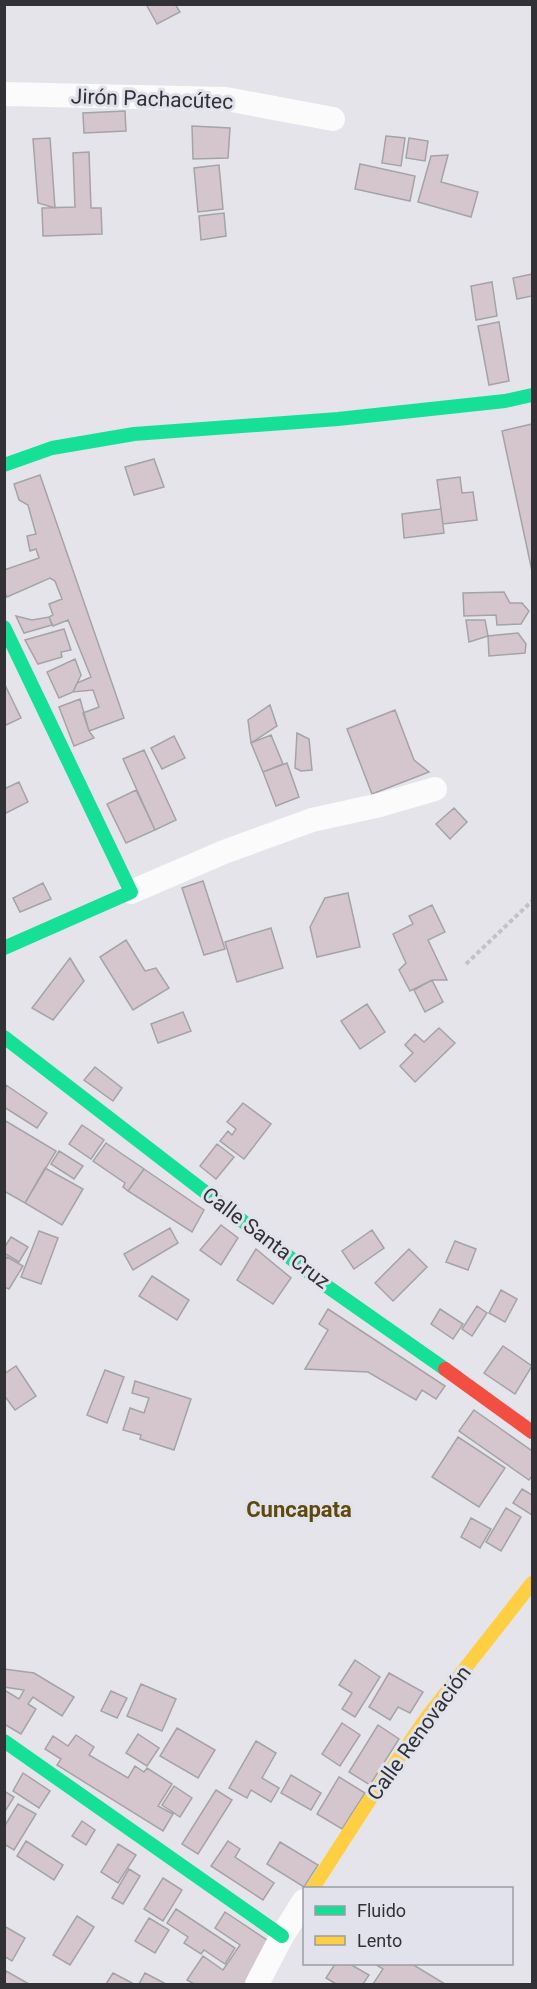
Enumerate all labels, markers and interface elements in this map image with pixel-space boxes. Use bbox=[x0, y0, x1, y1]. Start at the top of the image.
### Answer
street label: Jirón Pachacútec bbox=[70, 84, 234, 114]
street label: Calle Santa Cruz bbox=[198, 1182, 334, 1294]
district label: Cuncapata bbox=[246, 1497, 352, 1522]
street label: Calle Renovación bbox=[362, 1661, 476, 1805]
legend bbox=[303, 1887, 513, 1965]
text: Fluido bbox=[357, 1900, 406, 1921]
text: Lento bbox=[357, 1930, 402, 1951]

